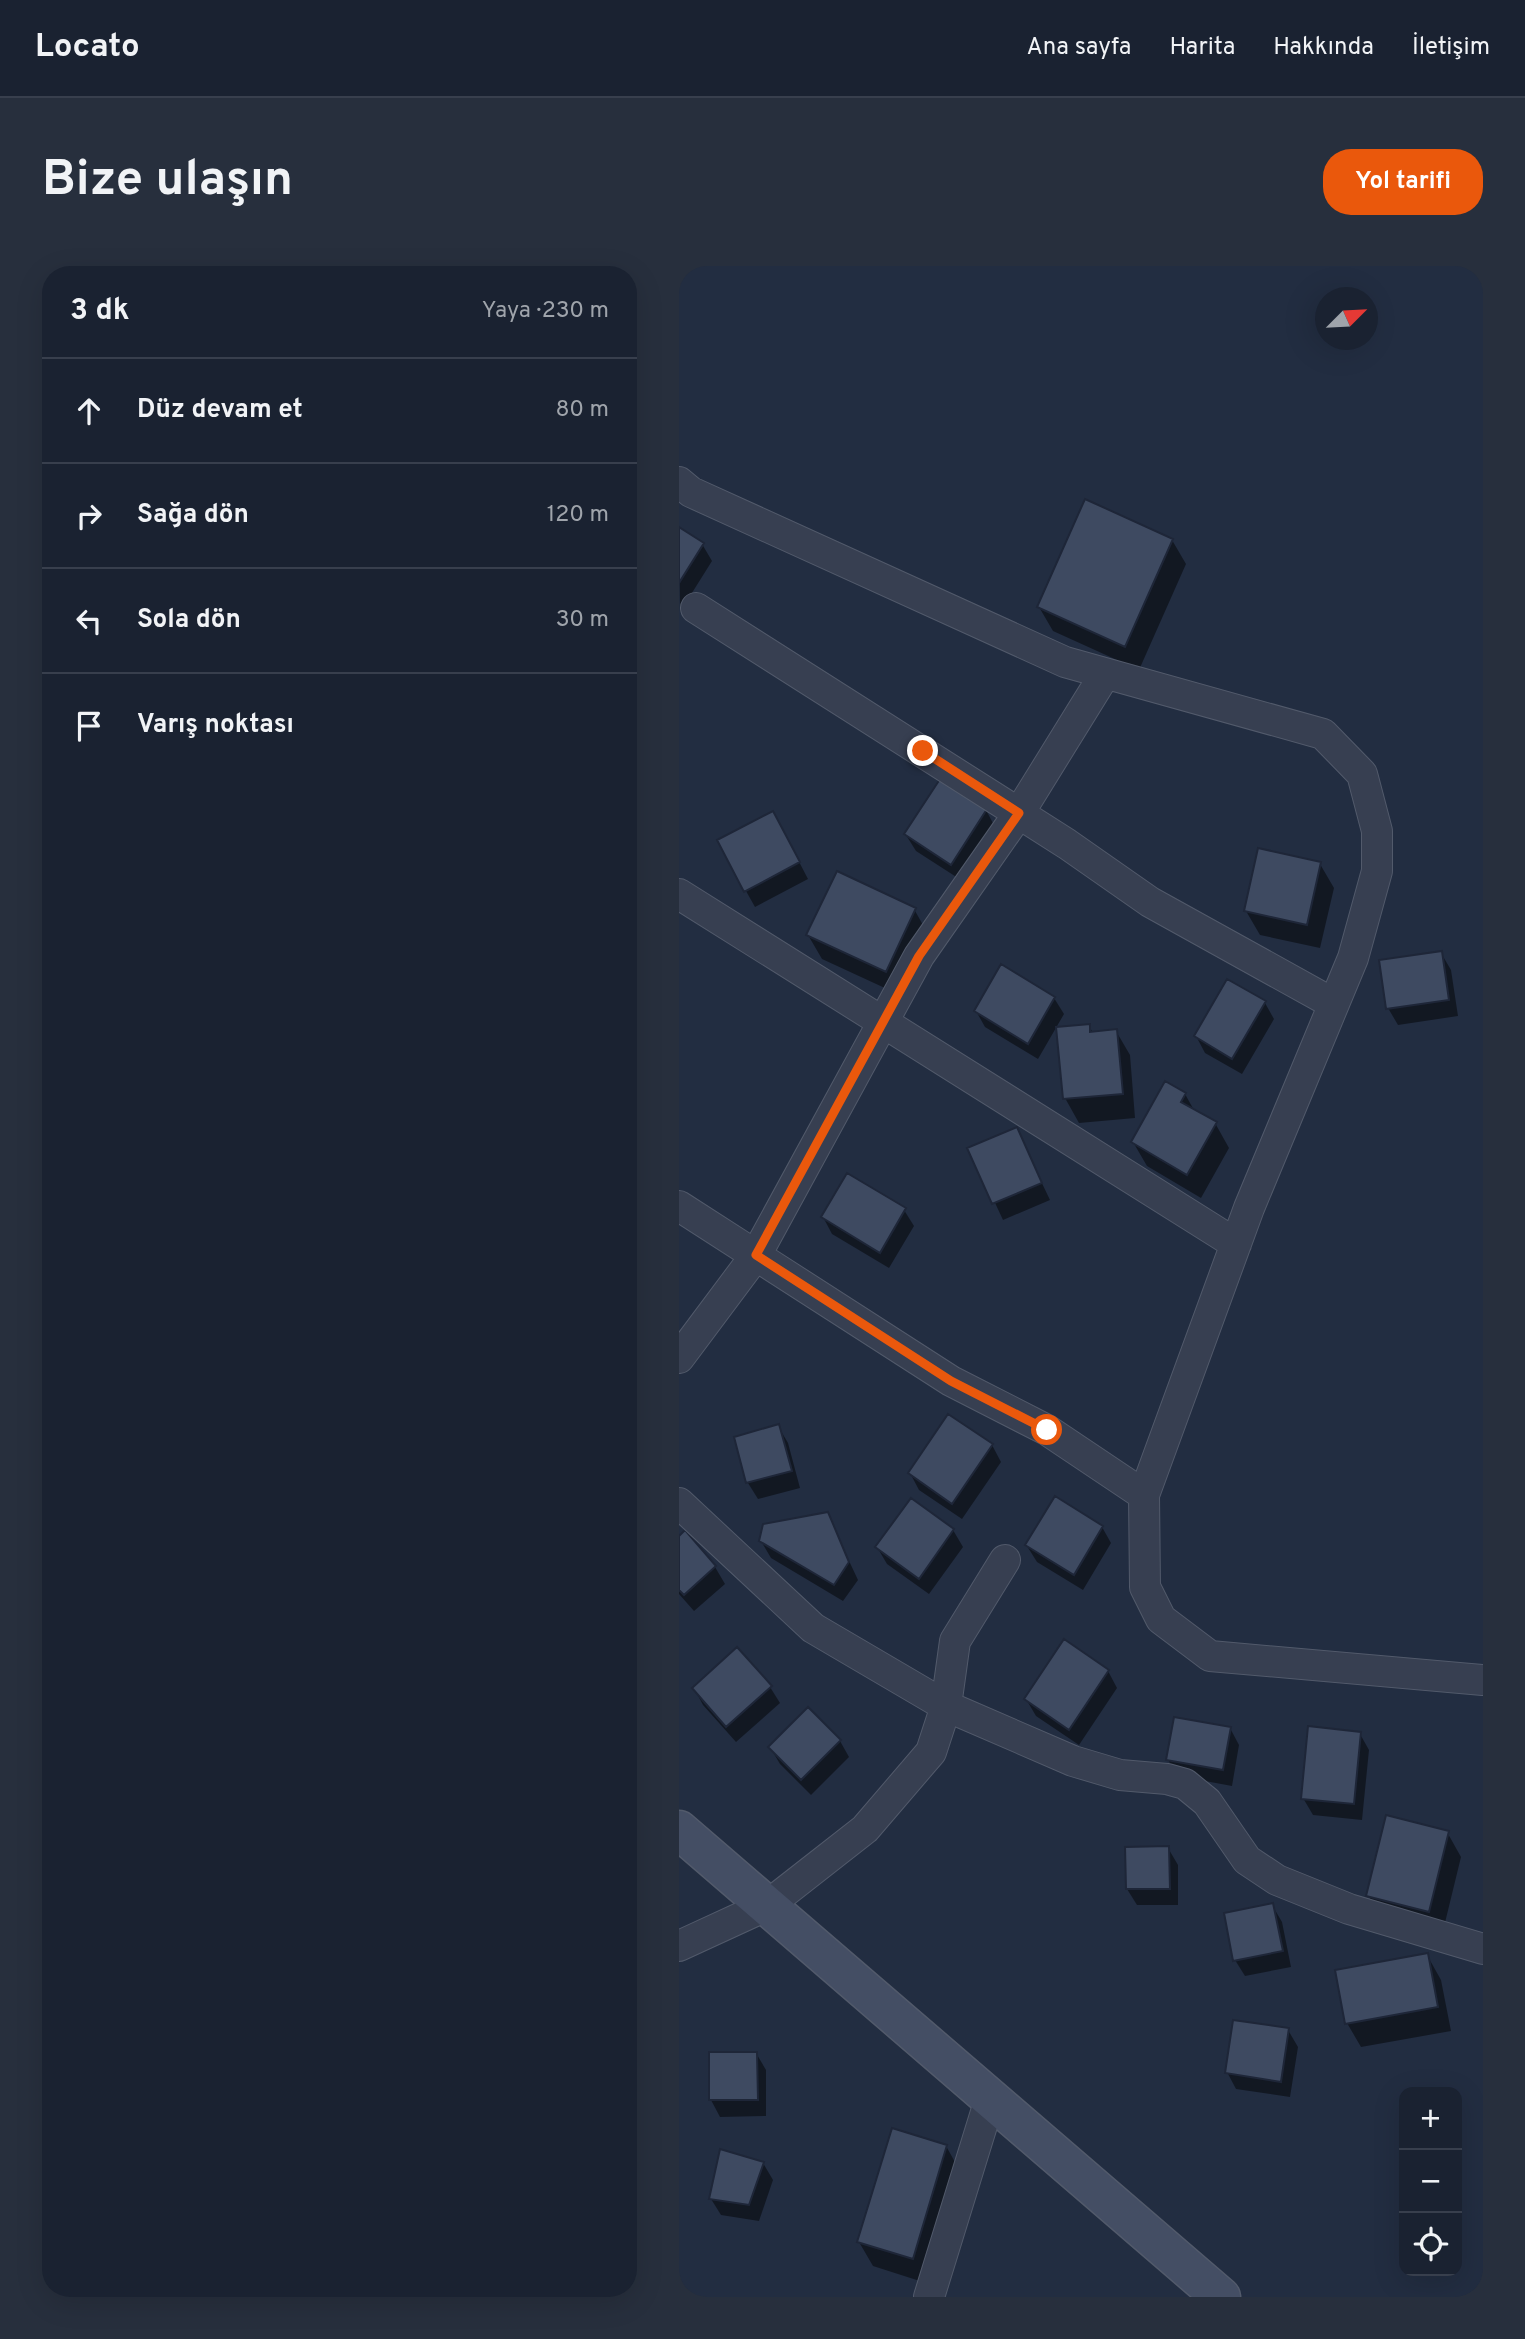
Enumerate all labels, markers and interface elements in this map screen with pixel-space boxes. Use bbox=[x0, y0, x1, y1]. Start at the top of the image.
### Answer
text: Locato bbox=[35, 27, 140, 69]
text: Ana sayfa bbox=[1026, 33, 1131, 63]
text: Harita bbox=[1169, 33, 1235, 63]
text: Hakkında bbox=[1273, 33, 1374, 63]
text: İletişim bbox=[1412, 33, 1490, 63]
button: Yol tarifi bbox=[1323, 149, 1483, 215]
text: Bize ulaşın bbox=[42, 151, 293, 213]
north arrow bbox=[1315, 287, 1378, 350]
text: 3 dk bbox=[70, 293, 130, 330]
text: Yaya · 230 m bbox=[482, 297, 609, 326]
icon: ahead bbox=[70, 392, 108, 430]
text: Düz devam et bbox=[137, 394, 303, 427]
text: 80 m bbox=[556, 396, 609, 425]
icon: right bbox=[70, 497, 108, 535]
text: Sağa dön bbox=[137, 499, 249, 532]
text: 120 m bbox=[547, 501, 609, 530]
icon: left bbox=[70, 602, 108, 640]
text: Sola dön bbox=[137, 604, 241, 637]
text: 30 m bbox=[556, 606, 609, 635]
icon: arrive bbox=[70, 707, 108, 745]
text: Varış noktası bbox=[137, 709, 294, 742]
route end bbox=[907, 735, 938, 766]
route start bbox=[1031, 1414, 1062, 1445]
map controls bbox=[1399, 2087, 1462, 2276]
button: + bbox=[1399, 2087, 1462, 2150]
button: − bbox=[1399, 2150, 1462, 2213]
button: locate bbox=[1399, 2213, 1462, 2276]

